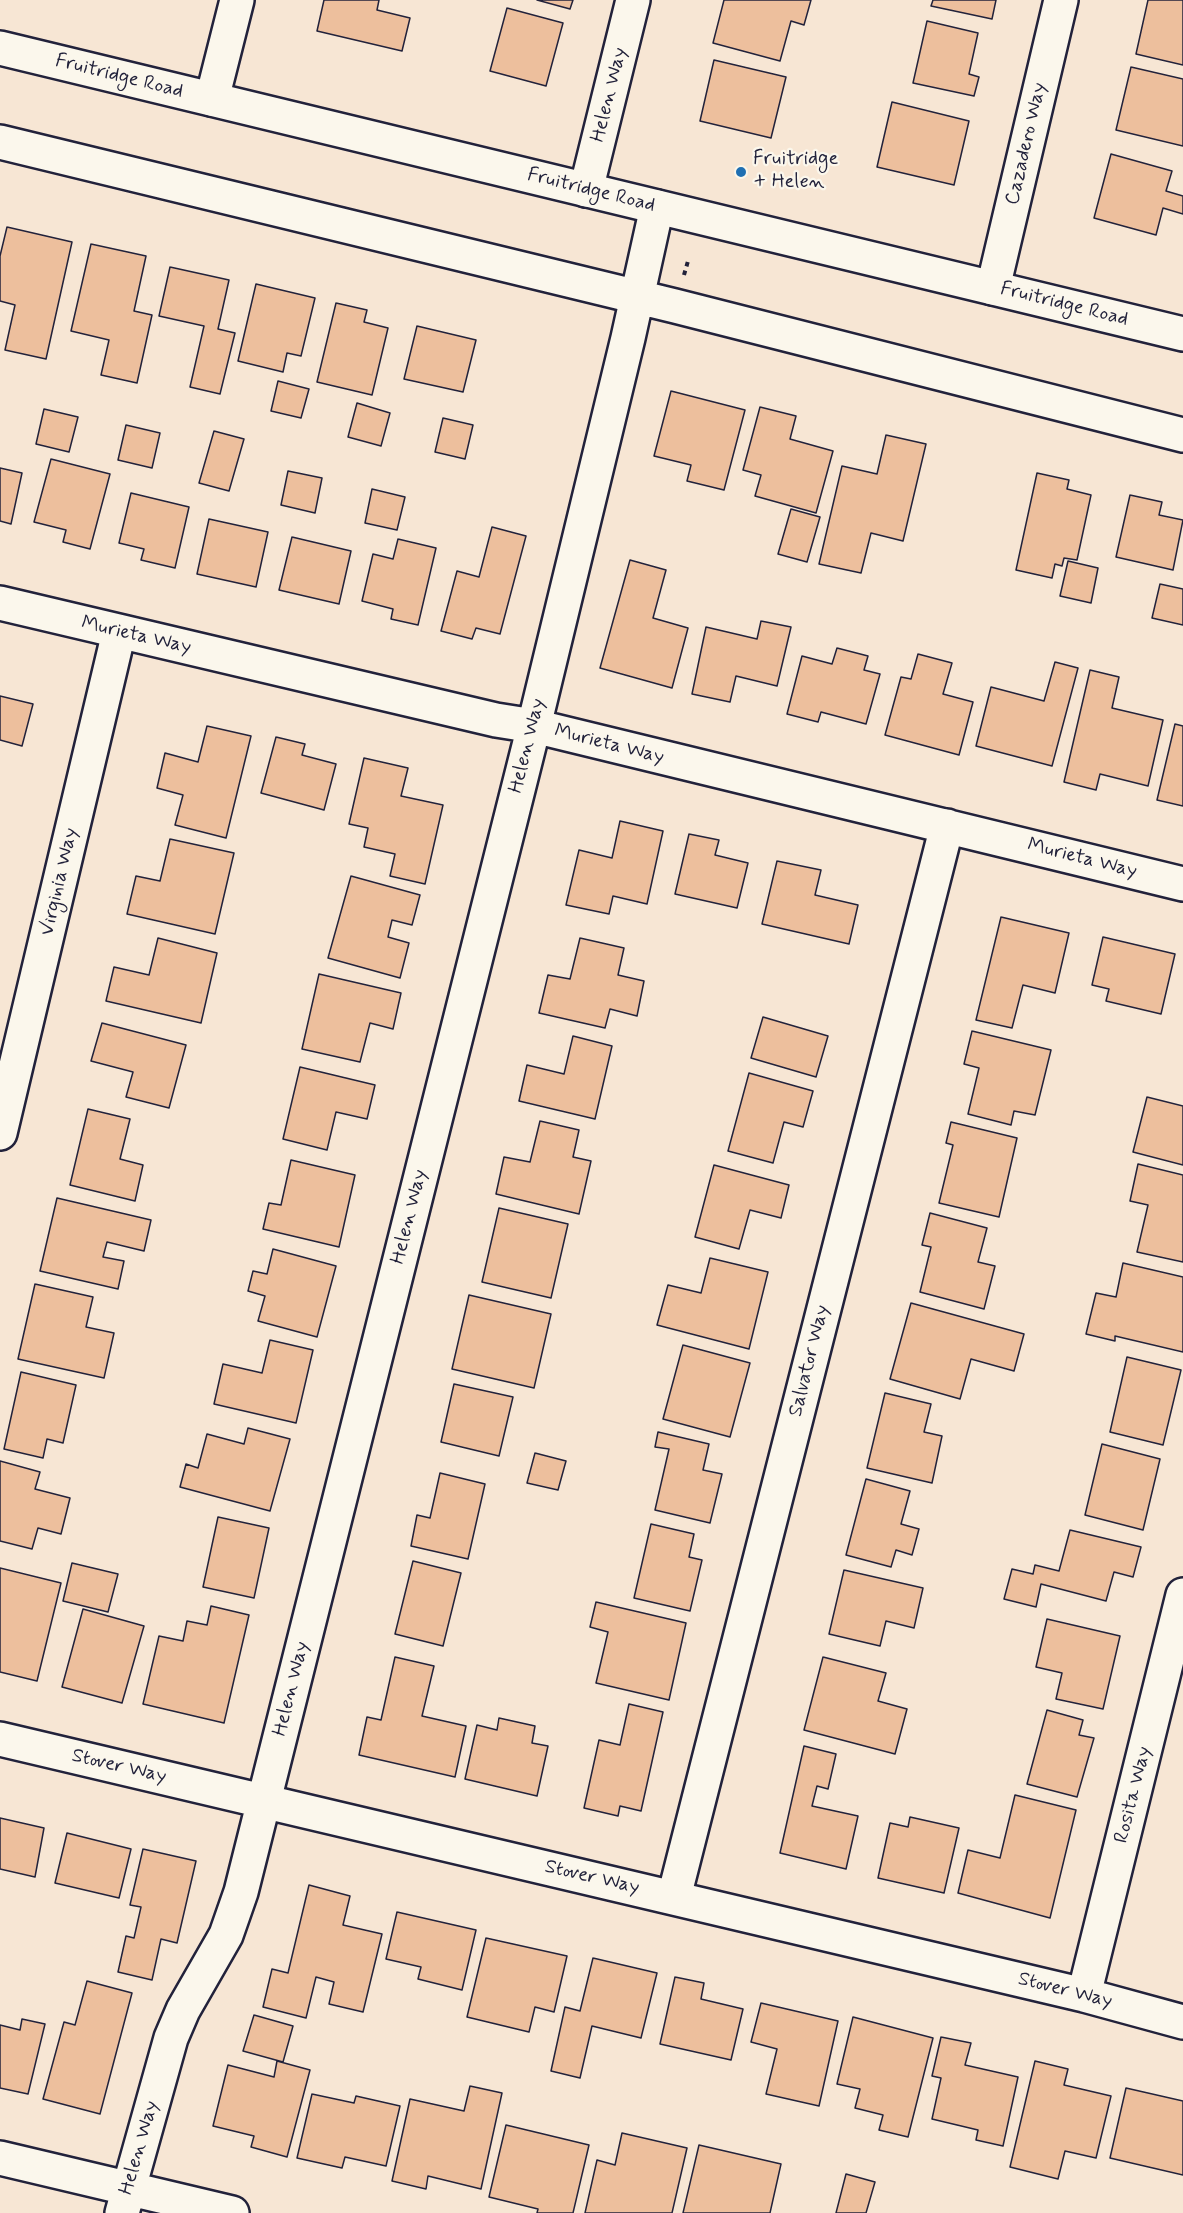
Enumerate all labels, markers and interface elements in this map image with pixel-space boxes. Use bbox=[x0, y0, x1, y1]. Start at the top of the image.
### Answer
street label: Helen Way bbox=[587, 45, 633, 145]
street label: Fruitridge Road bbox=[53, 50, 185, 104]
street label: Cazadero Way bbox=[1001, 80, 1053, 208]
place label: Fruitridge + Helen bbox=[753, 148, 838, 195]
street label: Fruitridge Road bbox=[525, 164, 657, 218]
marker: Fruitridge + Helen bbox=[734, 165, 748, 179]
street label: Fruitridge Road bbox=[998, 278, 1130, 332]
street label: Murieta Way bbox=[79, 612, 193, 660]
street label: Helen Way bbox=[505, 696, 551, 796]
street label: Murieta Way bbox=[552, 720, 666, 770]
street label: Virginia Way bbox=[36, 826, 84, 938]
street label: Murieta Way bbox=[1025, 834, 1139, 884]
street label: Helen Way bbox=[387, 1167, 433, 1267]
street label: Salvator Way bbox=[785, 1303, 835, 1419]
street label: Helen Way bbox=[269, 1639, 315, 1739]
street label: Stover Way bbox=[69, 1744, 169, 1790]
street label: Rosita Way bbox=[1110, 1744, 1158, 1846]
street label: Stover Way bbox=[542, 1855, 642, 1901]
street label: Stover Way bbox=[1015, 1968, 1115, 2014]
street label: Helen Way bbox=[115, 2098, 165, 2198]

